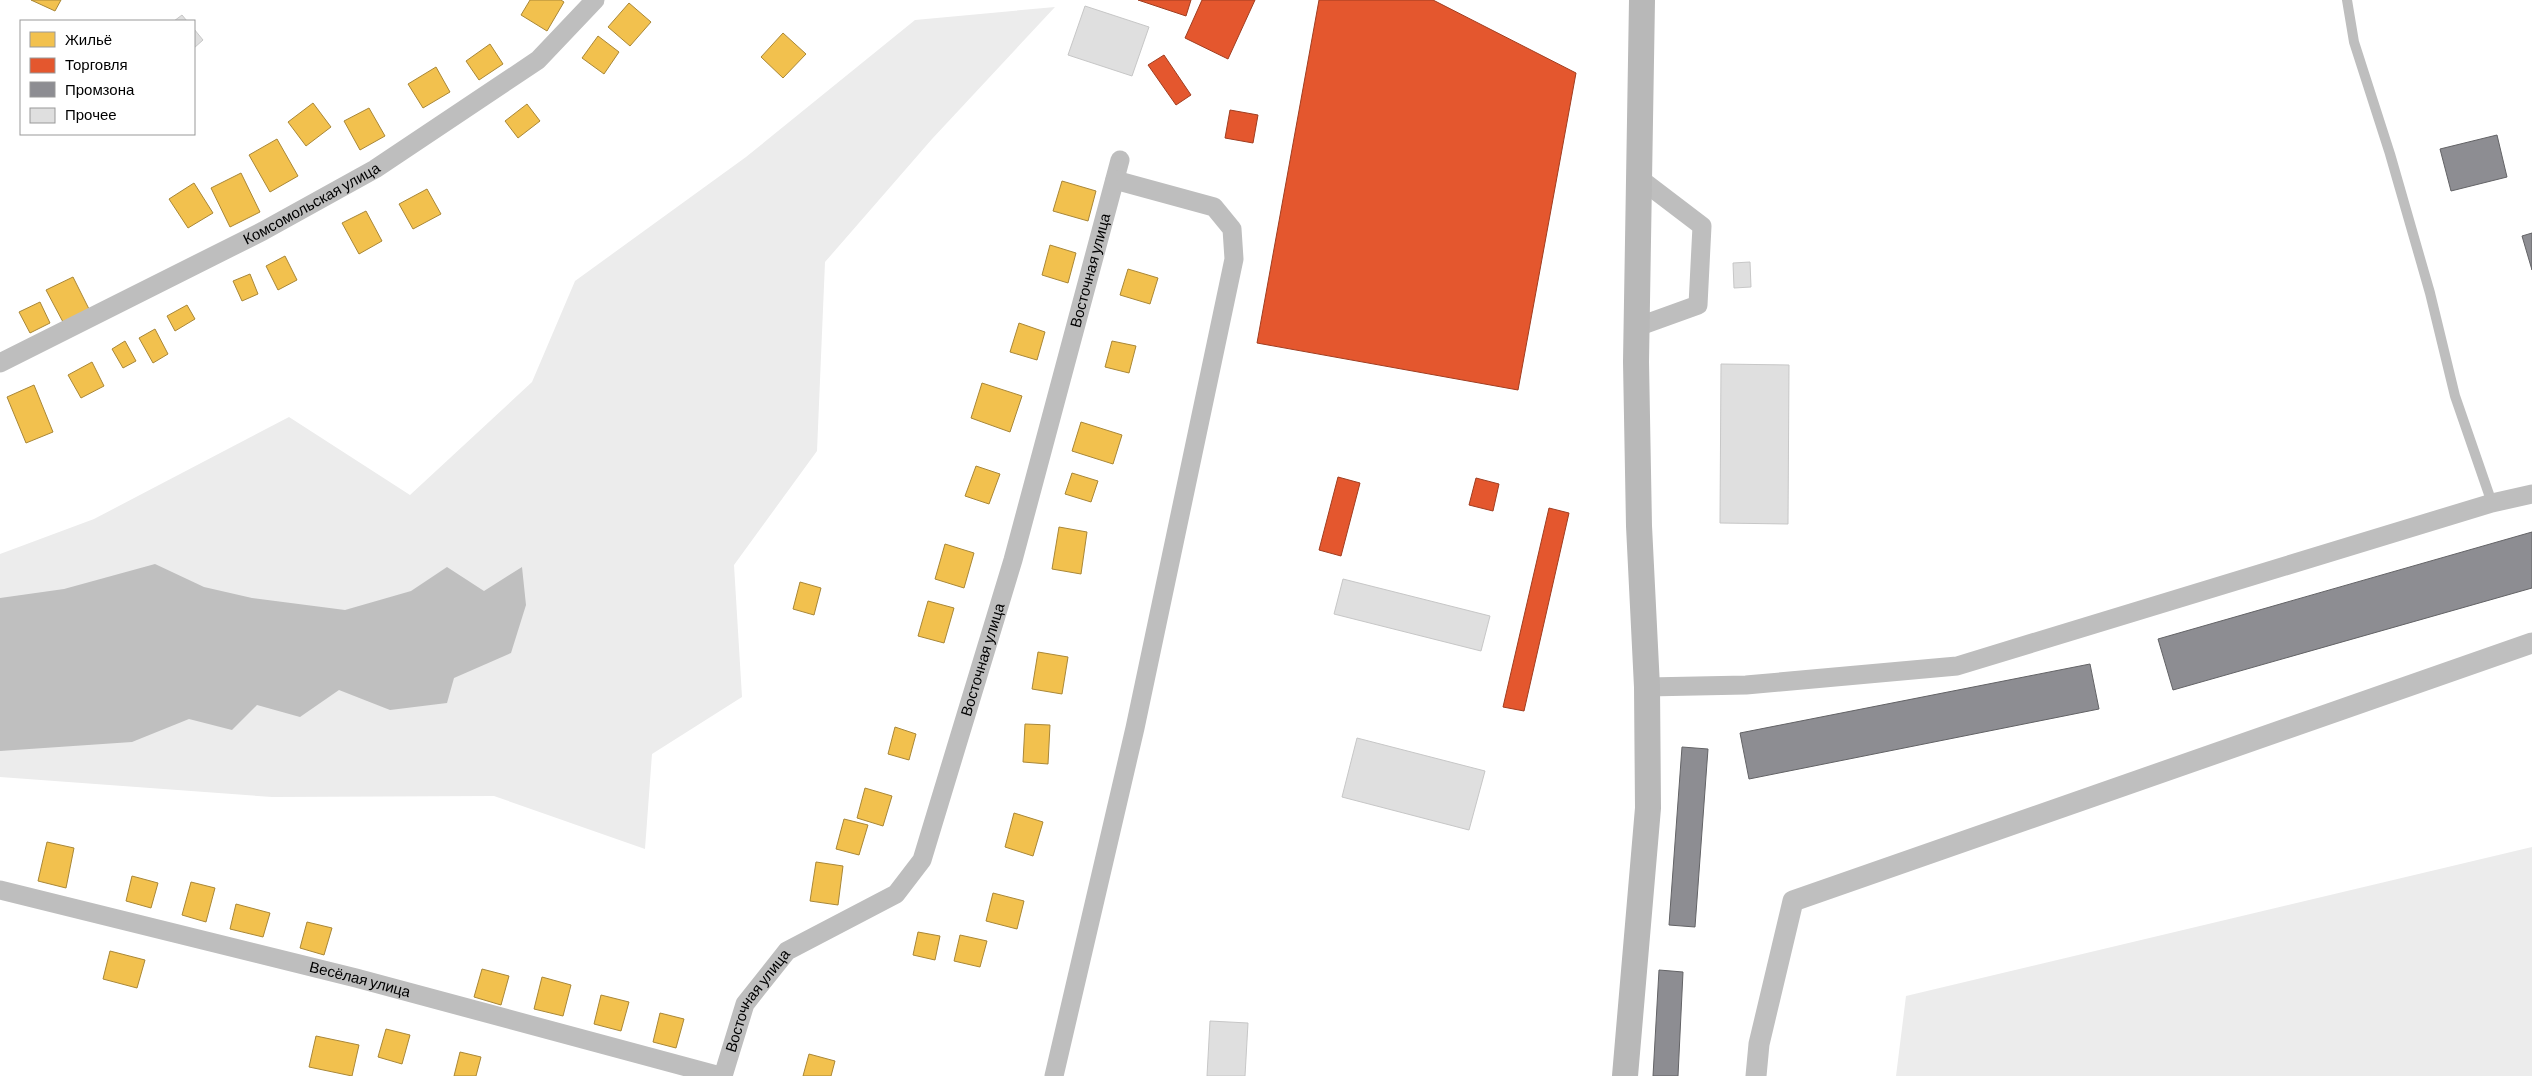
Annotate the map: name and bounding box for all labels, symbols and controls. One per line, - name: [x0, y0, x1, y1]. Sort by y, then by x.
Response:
- legend: [20, 20, 195, 135]
- text: Жильё: [65, 30, 112, 48]
- text: Торговля: [65, 55, 128, 73]
- text: Промзона: [65, 80, 135, 98]
- text: Прочее: [65, 105, 117, 123]
- street label: Комсомольская улица: [240, 158, 384, 248]
- street label: Восточная улица: [1066, 210, 1114, 329]
- street label: Восточная улица: [956, 600, 1008, 718]
- street label: Восточная улица: [721, 944, 794, 1054]
- street label: Весёлая улица: [308, 957, 413, 1000]

